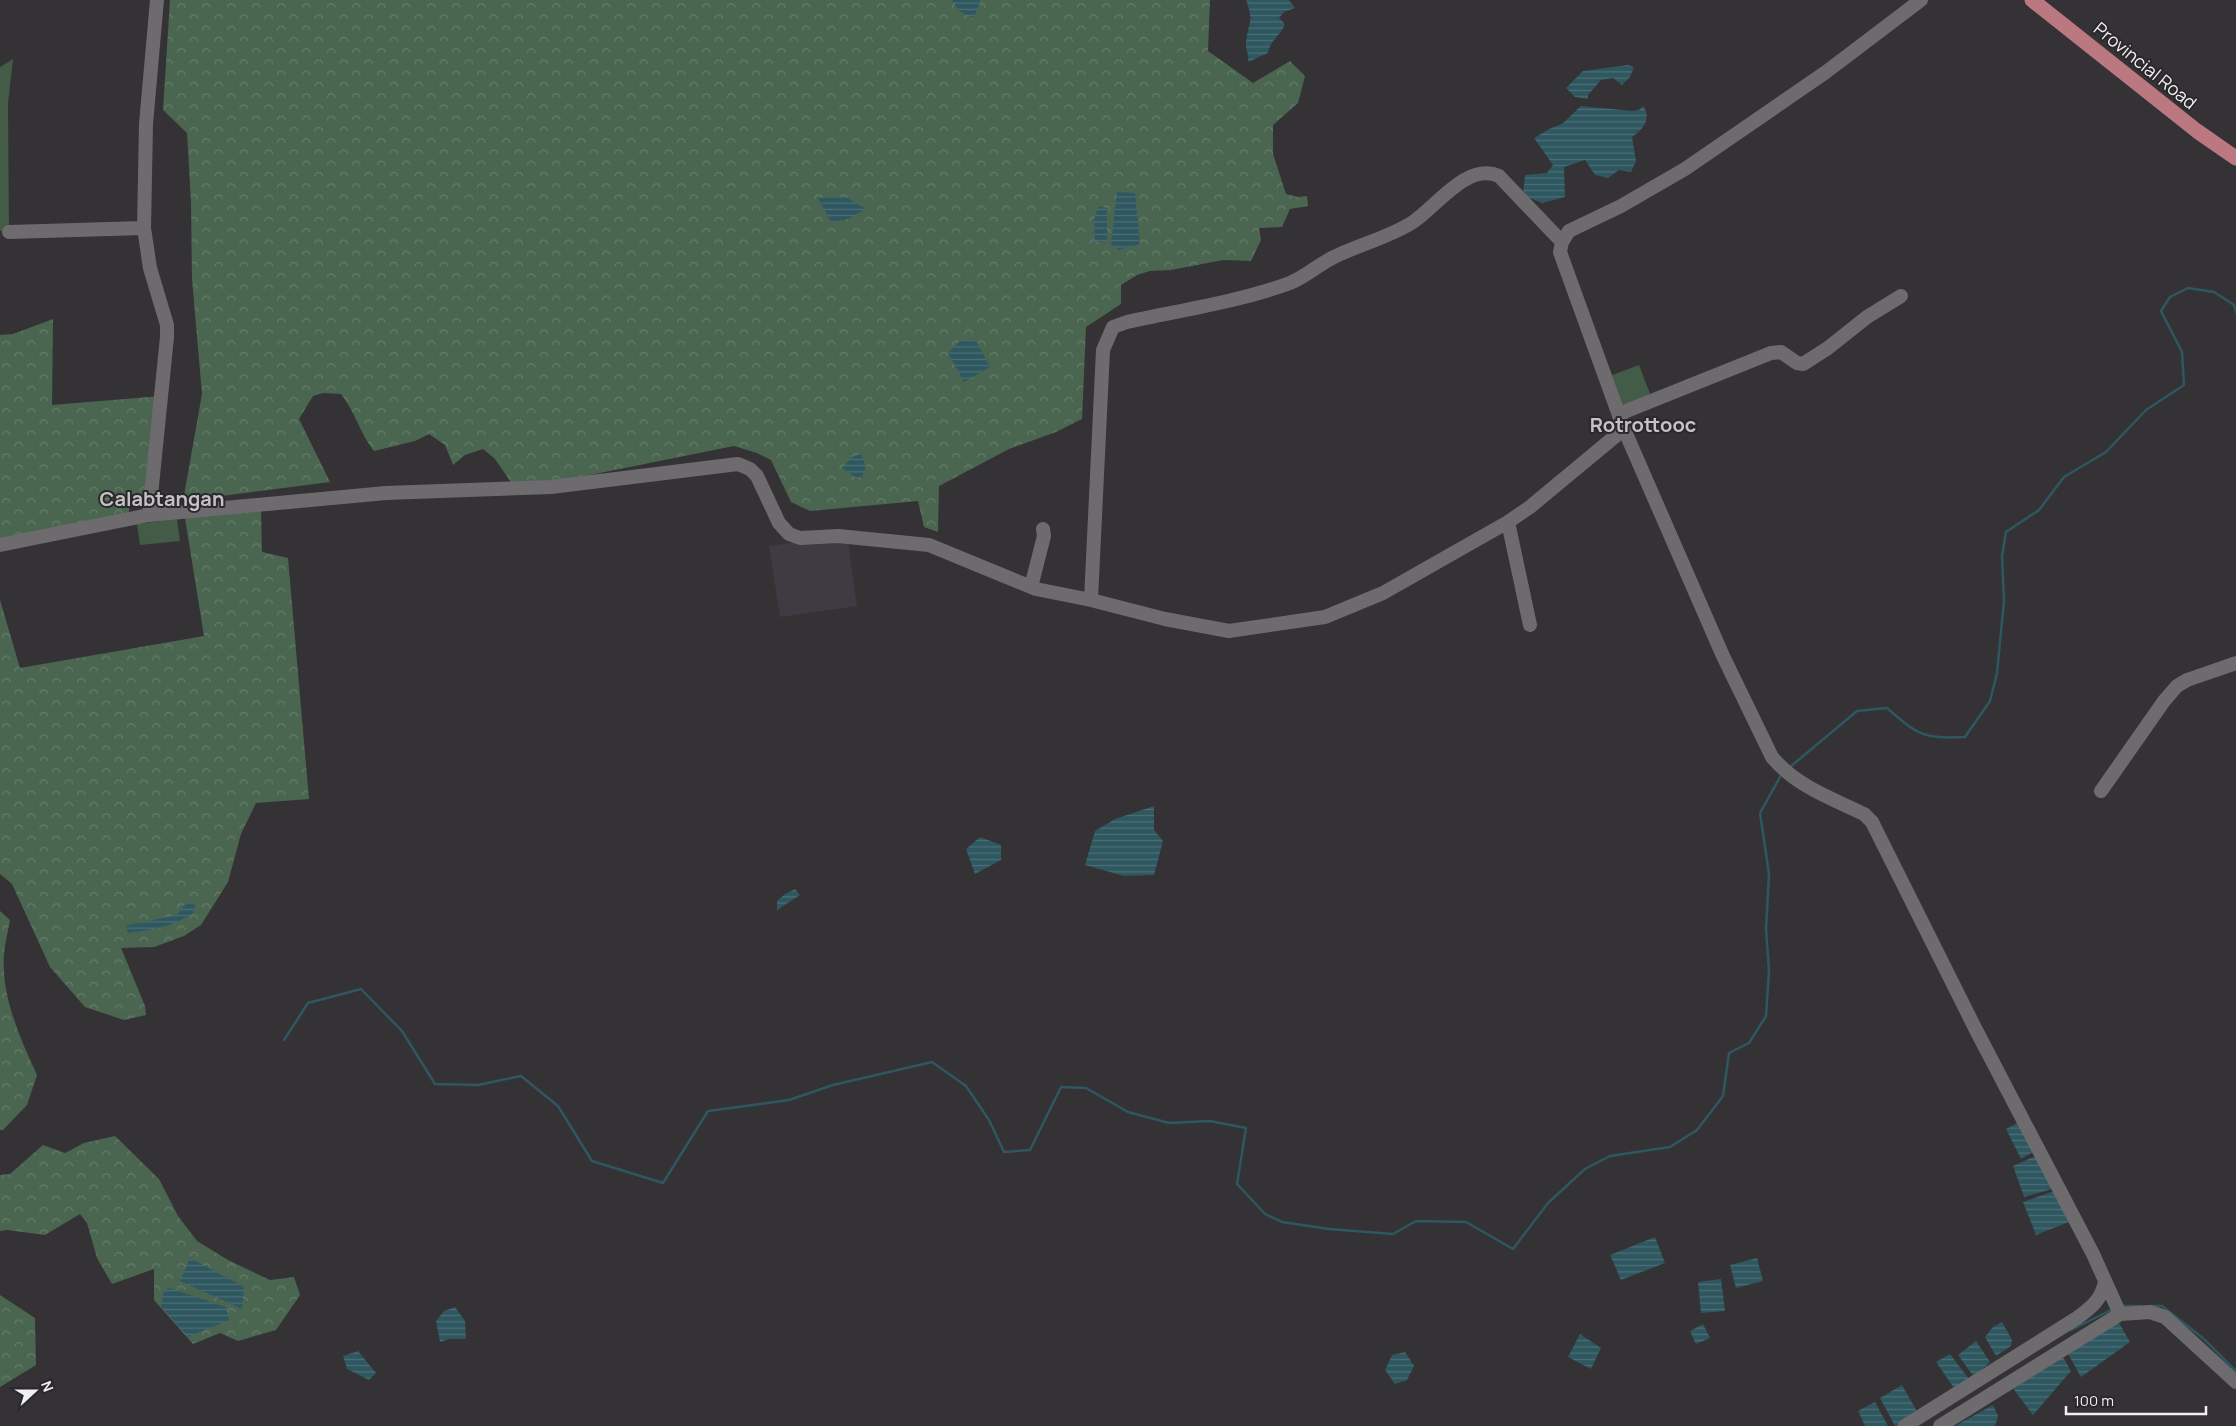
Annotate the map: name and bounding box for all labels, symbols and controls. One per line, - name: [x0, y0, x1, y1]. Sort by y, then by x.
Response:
- street label: Provincial Road: [2089, 16, 2202, 114]
- district label: Rotrottooc: [1590, 411, 1696, 438]
- district label: Calabtangan: [100, 485, 224, 512]
- north arrow: [10, 1366, 60, 1416]
- text: N: [37, 1378, 58, 1394]
- scale bar: [2066, 1384, 2206, 1416]
- text: 100 m: [2074, 1390, 2114, 1411]

